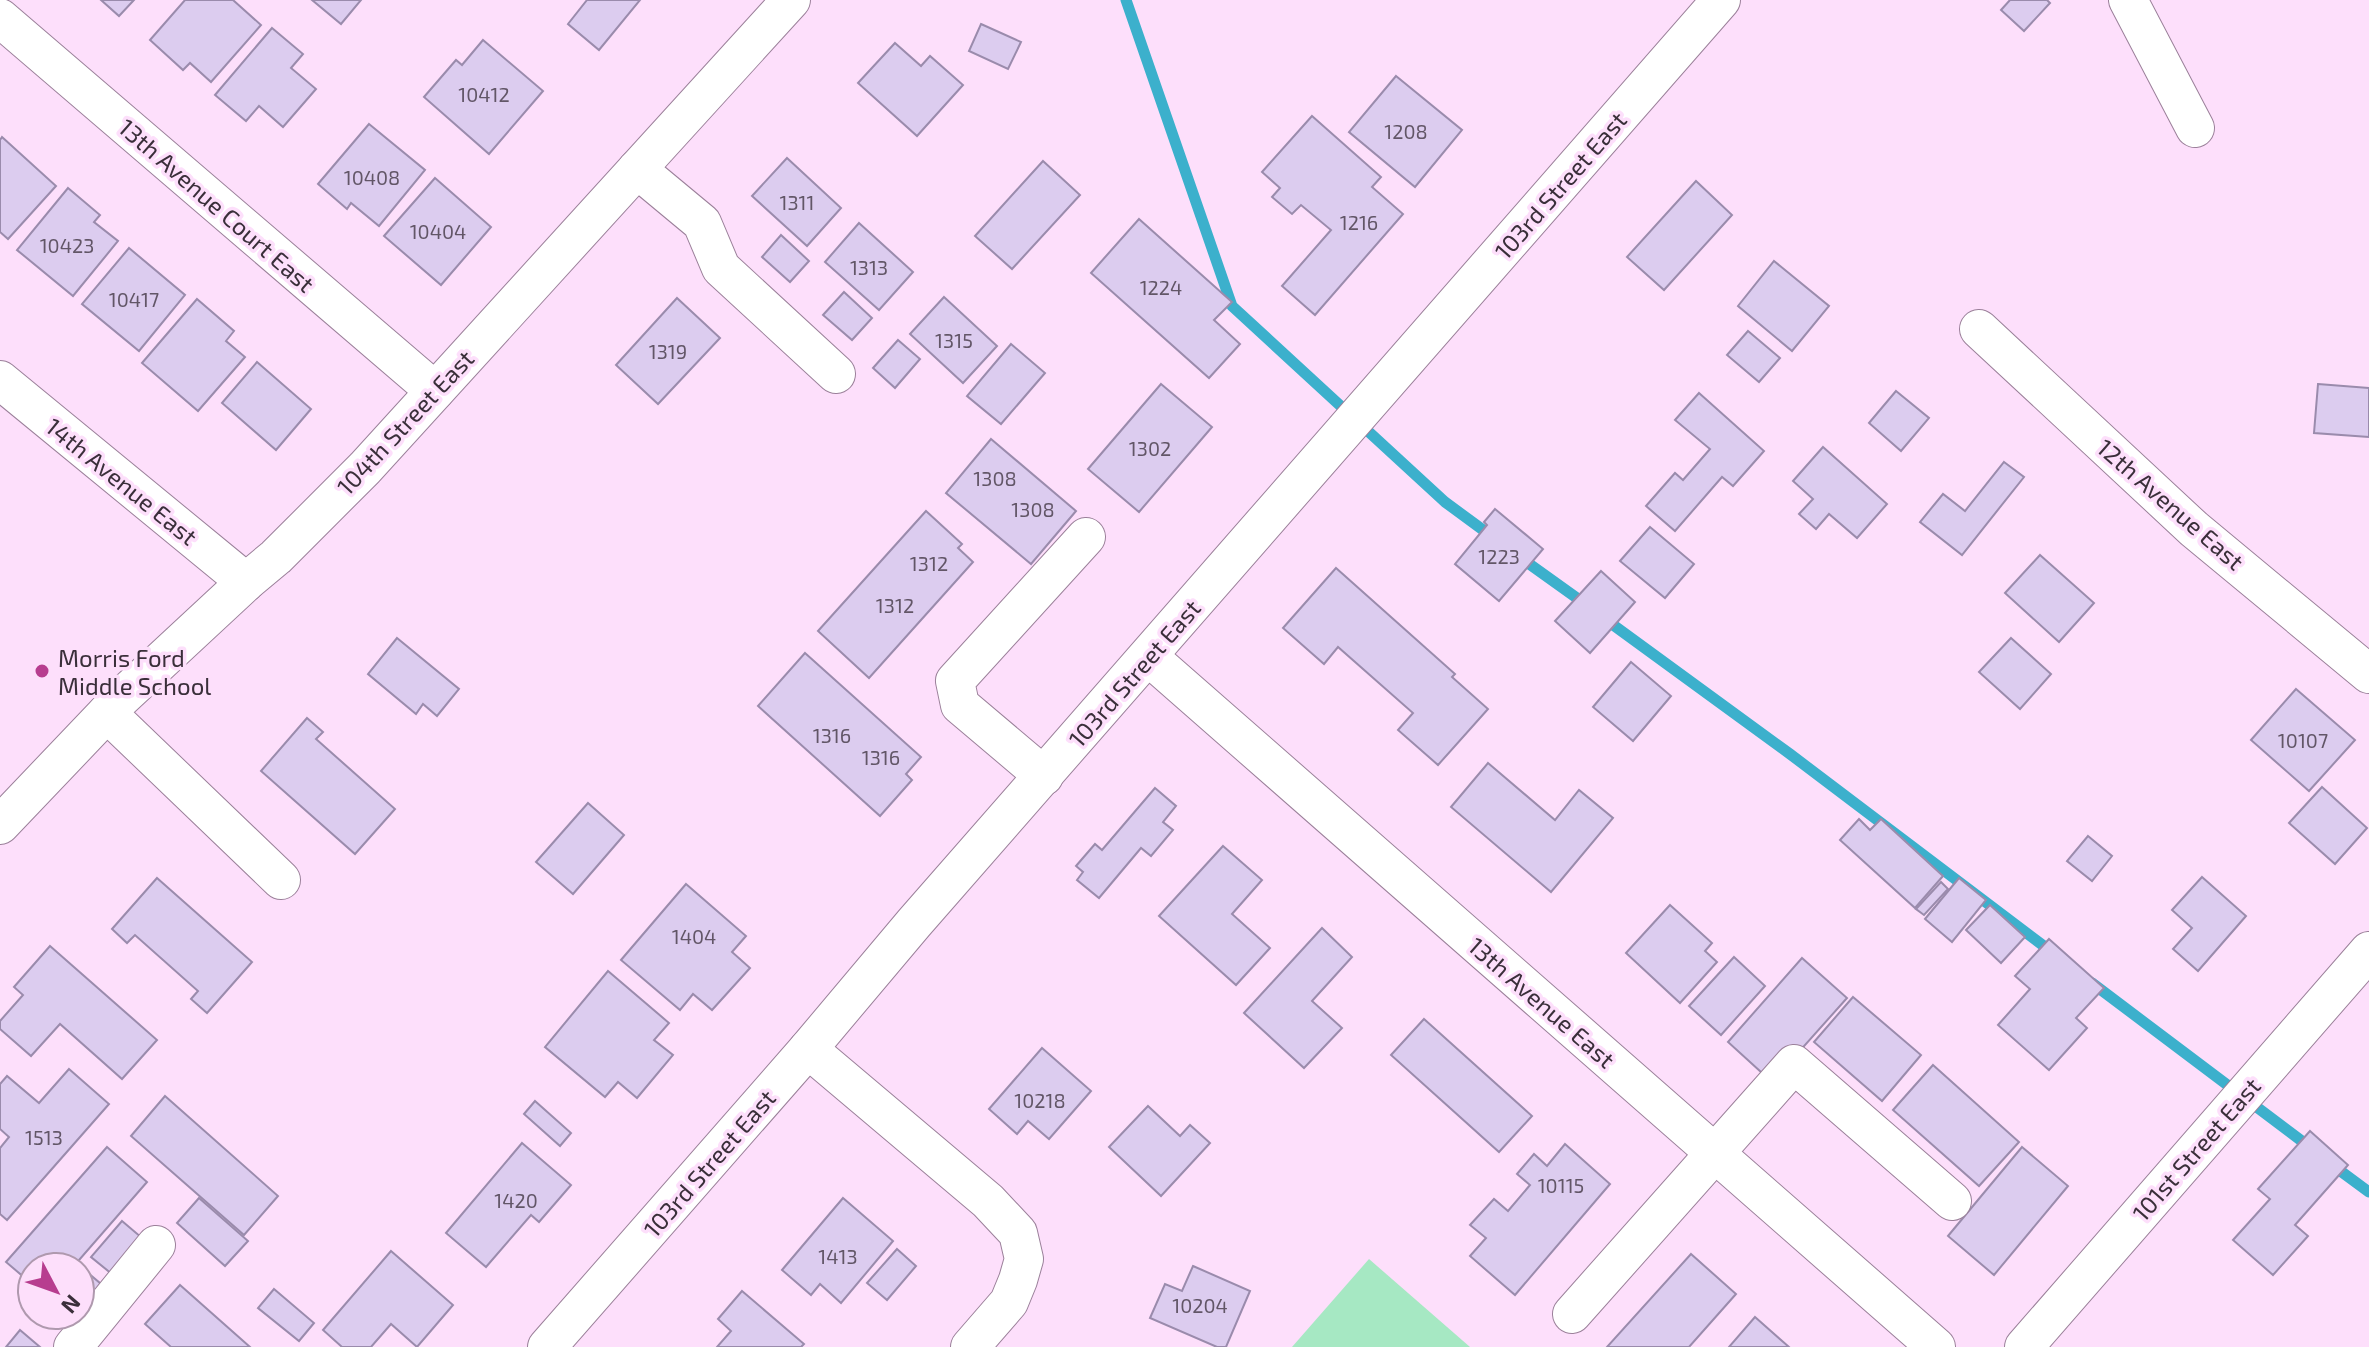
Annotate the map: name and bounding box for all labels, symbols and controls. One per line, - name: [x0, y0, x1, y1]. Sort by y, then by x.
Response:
- house number: 10412: [458, 82, 510, 106]
- street label: 103rd Street East: [1488, 105, 1632, 265]
- street label: 13th Avenue Court East: [113, 112, 321, 298]
- house number: 1208: [1384, 119, 1428, 143]
- house number: 10408: [344, 165, 400, 189]
- house number: 1311: [780, 190, 815, 214]
- house number: 1216: [1340, 210, 1378, 234]
- house number: 10404: [410, 219, 466, 243]
- house number: 10423: [40, 233, 94, 257]
- house number: 1313: [850, 255, 888, 279]
- house number: 1224: [1140, 275, 1182, 299]
- house number: 10417: [109, 287, 159, 311]
- house number: 1315: [935, 328, 973, 352]
- house number: 1319: [649, 339, 687, 363]
- street label: 104th Street East: [331, 344, 479, 500]
- street label: 14th Avenue East: [41, 411, 203, 551]
- street label: 12th Avenue East: [2092, 432, 2250, 576]
- house number: 1302: [1129, 436, 1171, 460]
- house number: 1308: [973, 466, 1017, 490]
- house number: 1308: [1011, 497, 1055, 521]
- house number: 1223: [1478, 544, 1520, 568]
- house number: 1312: [910, 551, 948, 575]
- house number: 1312: [876, 593, 914, 617]
- street label: 103rd Street East: [1062, 593, 1206, 753]
- place label: Morris Ford Middle School: [58, 643, 211, 700]
- marker: Morris Ford Middle School: [33, 662, 51, 680]
- house number: 1316: [813, 723, 851, 747]
- house number: 10107: [2278, 728, 2328, 752]
- house number: 1316: [862, 745, 900, 769]
- house number: 1404: [672, 924, 716, 948]
- street label: 13th Avenue East: [1463, 931, 1621, 1073]
- street label: 101st Street East: [2126, 1071, 2266, 1227]
- street label: 103rd Street East: [637, 1083, 781, 1243]
- house number: 10218: [1014, 1088, 1066, 1112]
- house number: 1513: [25, 1125, 63, 1149]
- house number: 10115: [1538, 1173, 1584, 1197]
- house number: 1420: [494, 1188, 538, 1212]
- house number: 1413: [818, 1244, 858, 1268]
- north arrow: [16, 1251, 96, 1331]
- text: N: [57, 1290, 87, 1319]
- house number: 10204: [1172, 1293, 1228, 1317]

